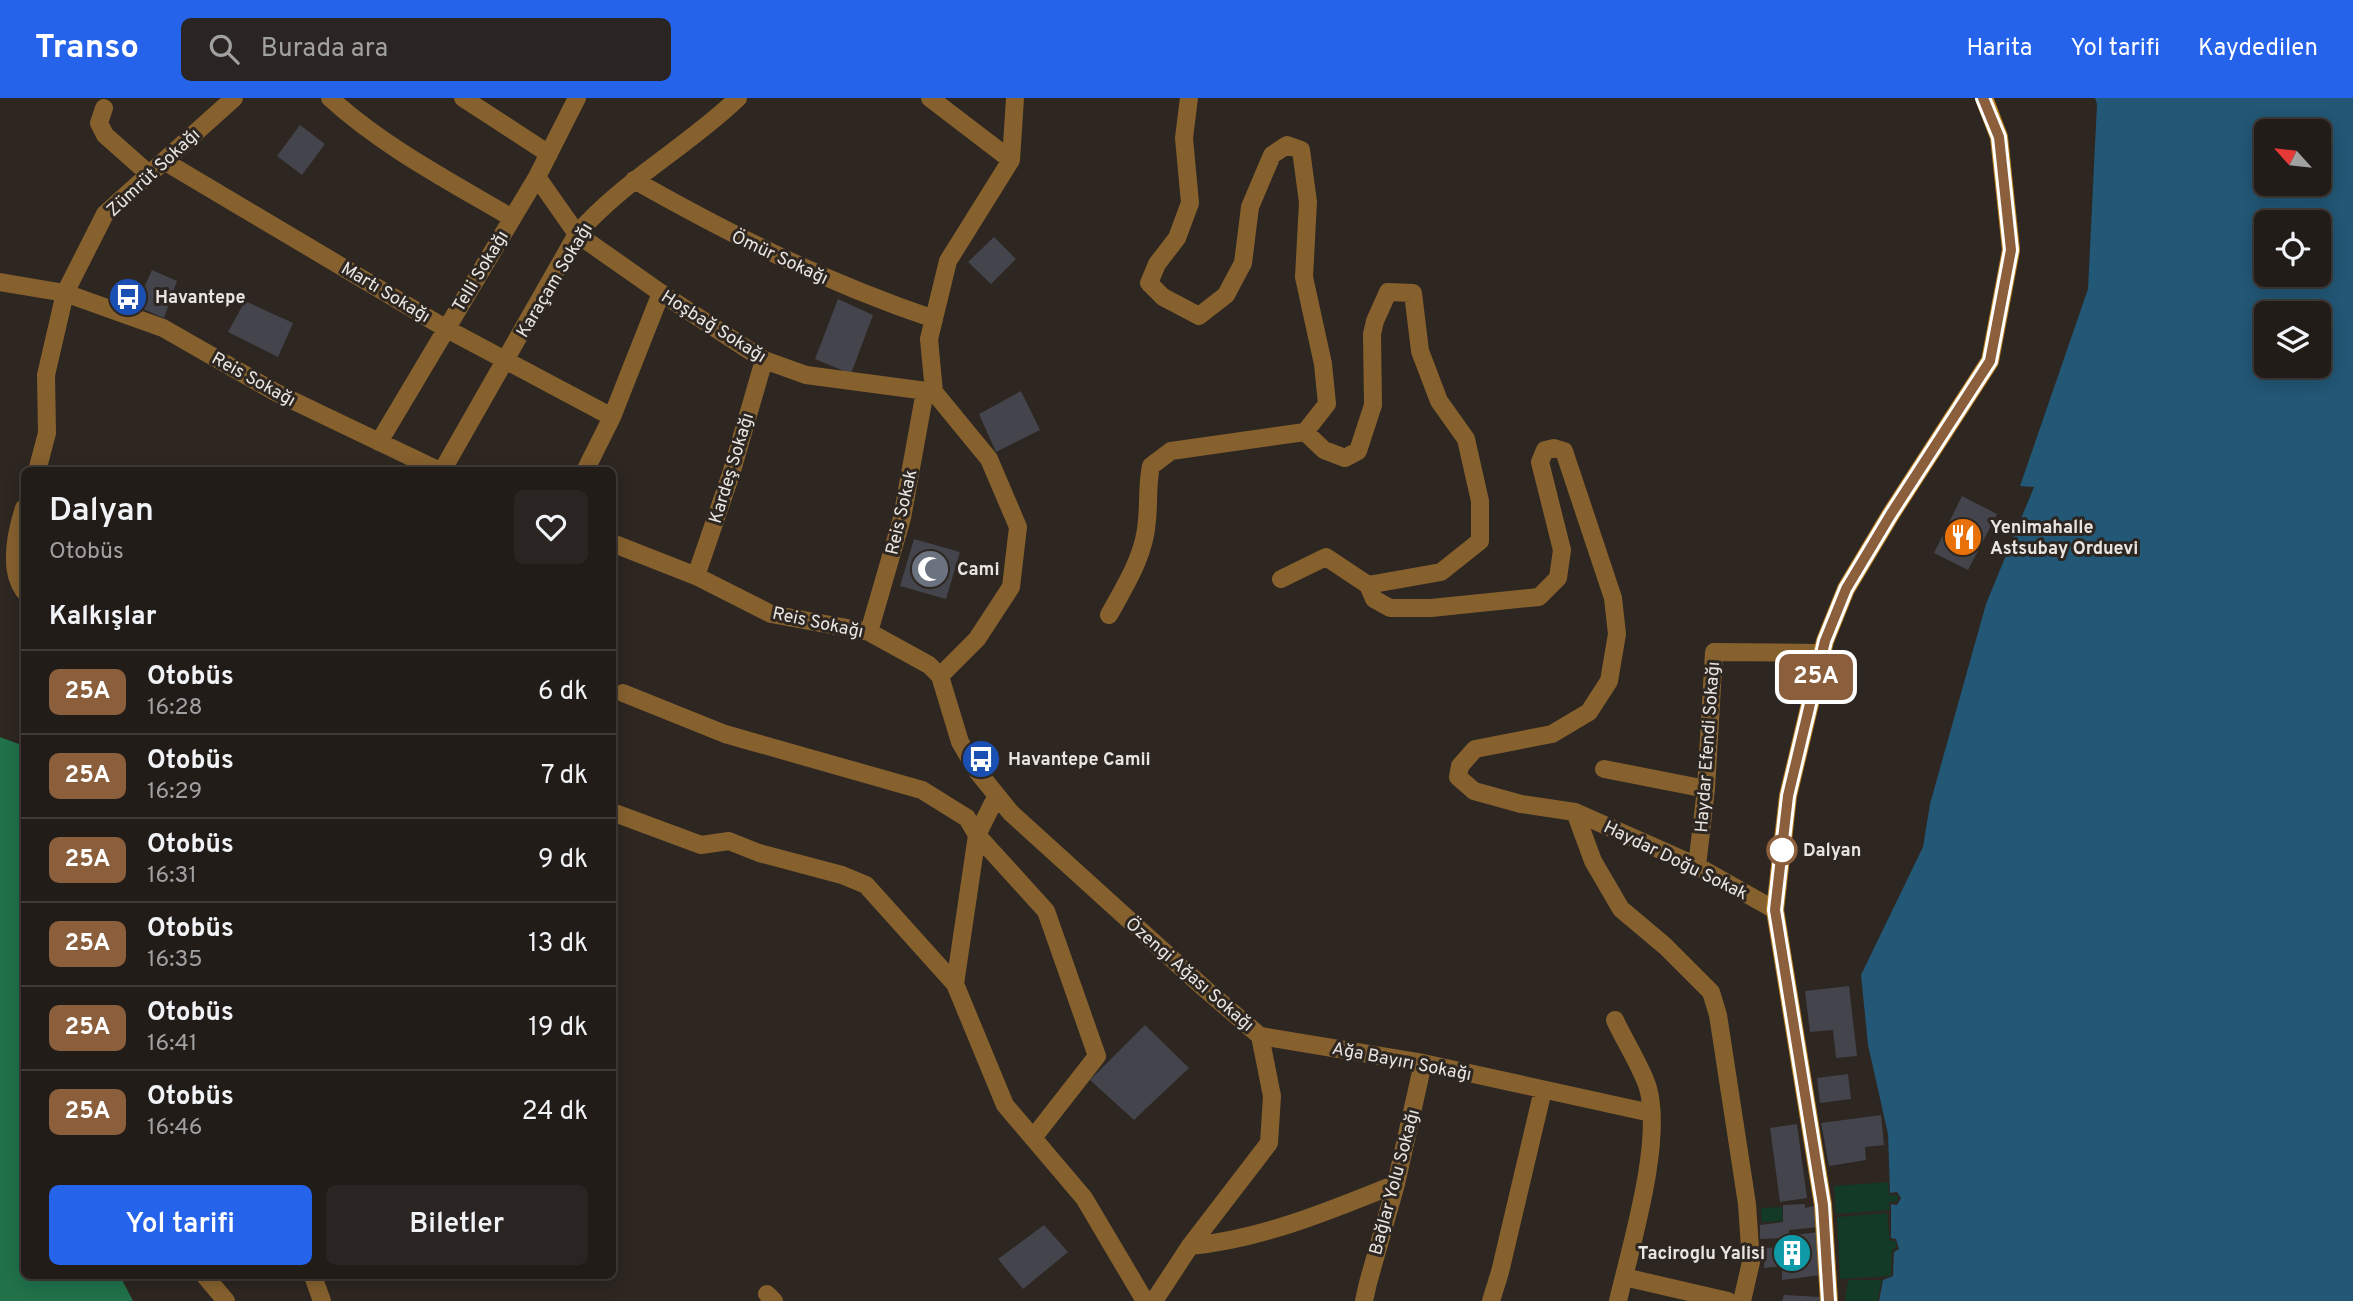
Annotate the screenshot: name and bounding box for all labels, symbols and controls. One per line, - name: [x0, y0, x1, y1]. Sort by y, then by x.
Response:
- search box: [181, 18, 671, 81]
- text: Transo: [35, 28, 139, 70]
- icon: search: [205, 30, 243, 68]
- text: Burada ara: [261, 33, 388, 66]
- text: Harita: [1967, 34, 2032, 64]
- text: Yol tarifi: [2070, 34, 2160, 64]
- text: Kaydedilen: [2198, 34, 2318, 64]
- north arrow: [2254, 119, 2331, 196]
- map controls: [2254, 119, 2331, 378]
- street label: Zümrüt Sokağı: [102, 124, 206, 222]
- button: locate: [2254, 210, 2331, 287]
- street label: Karaçam Sokağı: [512, 219, 599, 342]
- street label: Ömür Sokağı: [727, 224, 832, 291]
- street label: Telli Sokağı: [448, 227, 515, 317]
- street label: Martı Sokağı: [336, 258, 434, 329]
- bus stop icon: Havantepe: [107, 276, 149, 318]
- street label: Hoşbağ Sokağı: [656, 286, 770, 369]
- place label: Havantepe: [155, 287, 246, 310]
- button: layers: [2254, 301, 2331, 378]
- street label: Reis Sokağı: [207, 348, 299, 413]
- street label: Kardeş Sokağı: [705, 410, 760, 526]
- street label: Reis Sokak: [881, 467, 923, 557]
- button: heart: [514, 490, 588, 564]
- text: Dalyan: [49, 491, 154, 533]
- restaurant icon: Yenimahalle Astsubay Orduevi: [1942, 516, 1984, 558]
- place label: Yenimahalle Astsubay Orduevi: [1990, 517, 2138, 561]
- text: Otobüs: [49, 538, 124, 567]
- mosque icon: Cami: [909, 548, 951, 590]
- place label: Cami: [957, 559, 1000, 582]
- text: Kalkışlar: [49, 601, 157, 634]
- street label: Reis Sokağı: [770, 603, 865, 644]
- line badge: 25A: [1776, 654, 1856, 700]
- text: Otobüs: [147, 661, 234, 694]
- street label: Haydar Efendi Sokağı: [1691, 661, 1726, 833]
- text: 25A: [1793, 662, 1839, 692]
- text: 6 dk: [538, 676, 588, 709]
- text: 25A: [64, 677, 111, 707]
- text: 16:28: [147, 694, 203, 723]
- bus stop icon: Havantepe Camii: [960, 738, 1002, 780]
- text: Otobüs: [147, 745, 234, 778]
- place label: Havantepe Camii: [1008, 749, 1151, 772]
- text: 7 dk: [541, 760, 588, 793]
- text: 25A: [64, 761, 111, 791]
- text: 16:29: [147, 778, 202, 807]
- street label: Haydar Doğu Sokak: [1599, 816, 1751, 906]
- text: Otobüs: [147, 829, 234, 862]
- marker: Dalyan: [1767, 835, 1797, 865]
- place label: Dalyan: [1803, 840, 1861, 863]
- text: 9 dk: [538, 844, 588, 877]
- text: 25A: [64, 845, 111, 875]
- text: 16:31: [147, 862, 197, 891]
- street label: Özengi Ağası Sokağı: [1120, 911, 1259, 1037]
- text: Otobüs: [147, 913, 234, 946]
- text: 13 dk: [528, 928, 588, 961]
- text: 25A: [64, 929, 111, 959]
- text: 16:35: [147, 946, 203, 975]
- text: Otobüs: [147, 997, 234, 1030]
- text: 19 dk: [528, 1012, 588, 1045]
- text: 25A: [64, 1013, 111, 1043]
- text: 16:41: [147, 1030, 197, 1059]
- street label: Ağa Bayırı Sokağı: [1330, 1038, 1473, 1087]
- text: Otobüs: [147, 1081, 234, 1114]
- text: 24 dk: [522, 1096, 588, 1129]
- text: 25A: [64, 1097, 111, 1127]
- street label: Bağlar Yolu Sokağı: [1365, 1107, 1426, 1258]
- text: 16:46: [147, 1114, 203, 1143]
- button: Yol tarifi: [49, 1185, 312, 1265]
- button: Biletler: [326, 1185, 588, 1265]
- building icon: Taciroglu Yalisi: [1771, 1232, 1813, 1274]
- place label: Taciroglu Yalisi: [1638, 1243, 1765, 1266]

